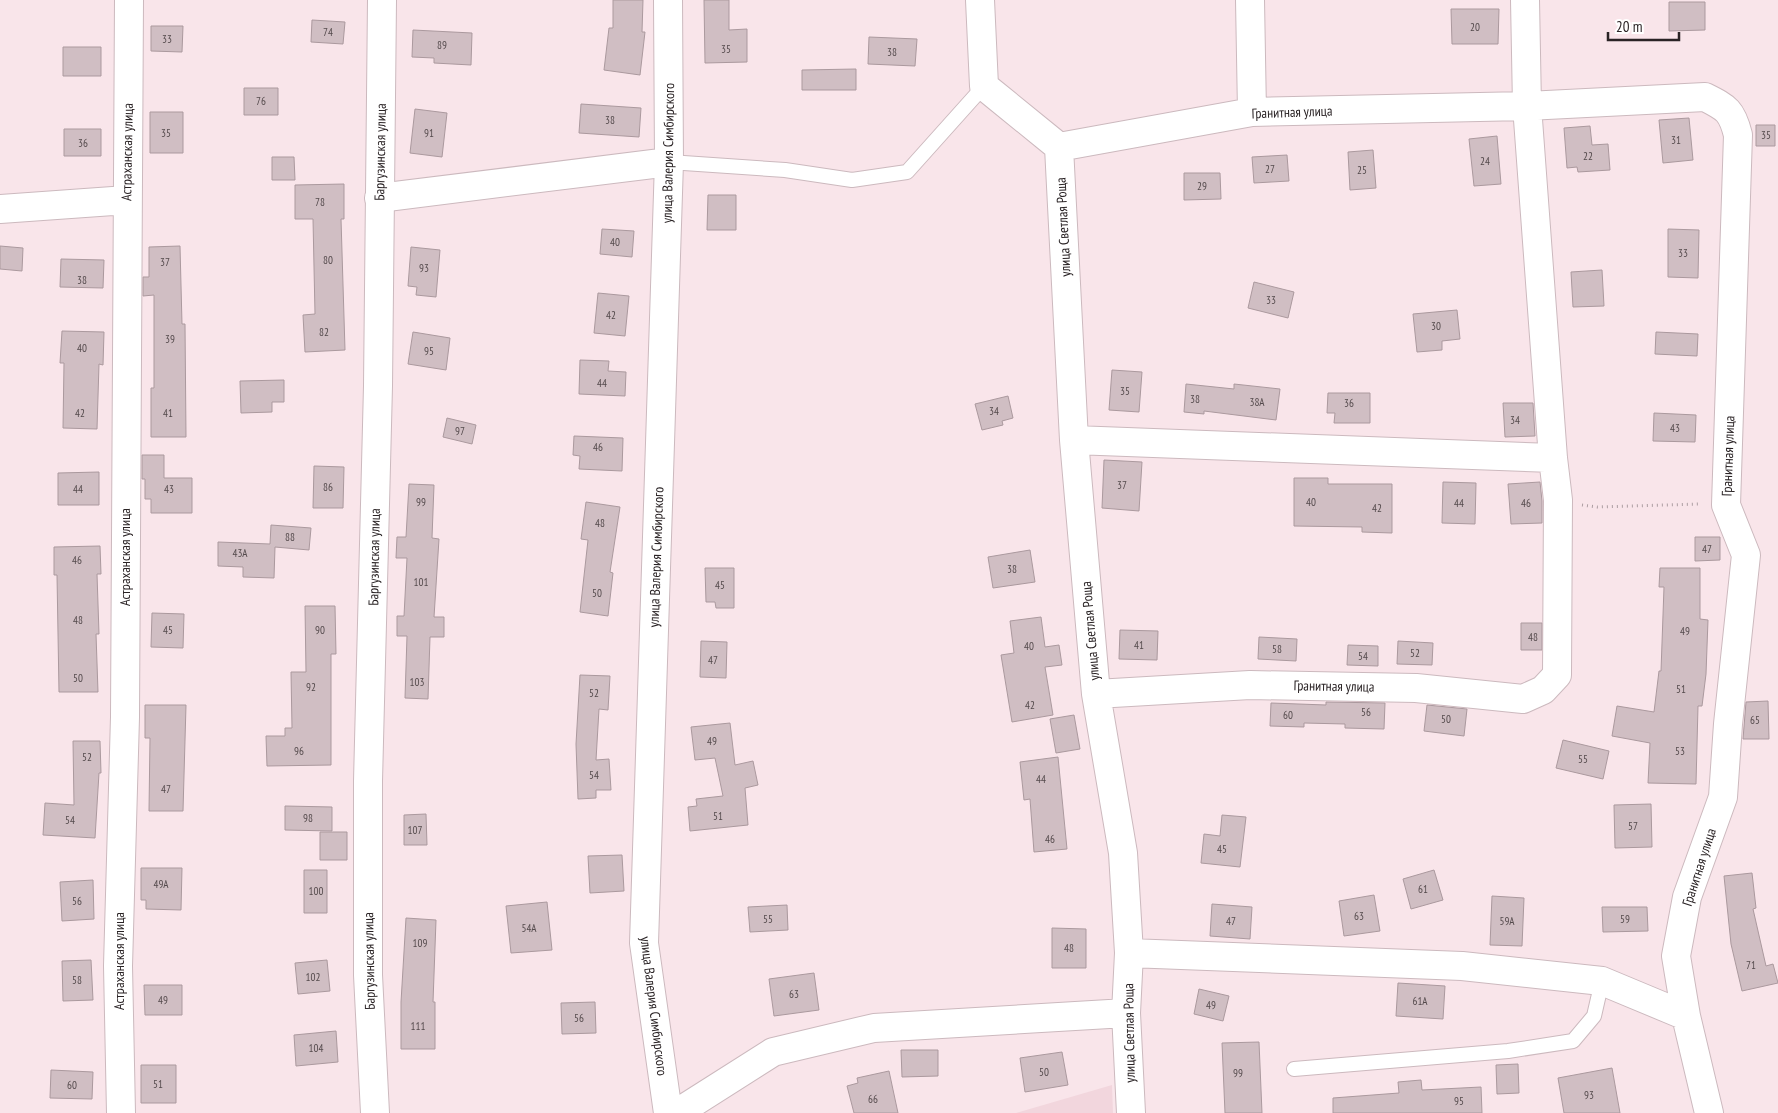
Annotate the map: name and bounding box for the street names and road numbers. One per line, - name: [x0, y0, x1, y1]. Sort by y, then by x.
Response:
- street label: улица Валерия Симбирского: [658, 83, 678, 223]
- street label: Гранитная улица: [1251, 102, 1333, 122]
- street label: Астраханская улица: [117, 103, 137, 201]
- street label: Баргузинская улица: [370, 103, 390, 201]
- street label: улица Светлая Роща: [1051, 177, 1075, 277]
- street label: Гранитная улица: [1718, 415, 1738, 497]
- street label: улица Валерия Симбирского: [645, 486, 667, 628]
- street label: Астраханская улица: [116, 508, 134, 606]
- street label: Баргузинская улица: [364, 508, 384, 606]
- street label: улица Светлая Роща: [1077, 581, 1103, 681]
- street label: Гранитная улица: [1293, 676, 1375, 696]
- street label: Гранитная улица: [1678, 826, 1720, 908]
- street label: Астраханская улица: [110, 912, 128, 1010]
- street label: Баргузинская улица: [359, 912, 379, 1010]
- street label: улица Валерия Симбирского: [637, 935, 671, 1077]
- street label: улица Светлая Роща: [1119, 983, 1139, 1083]

